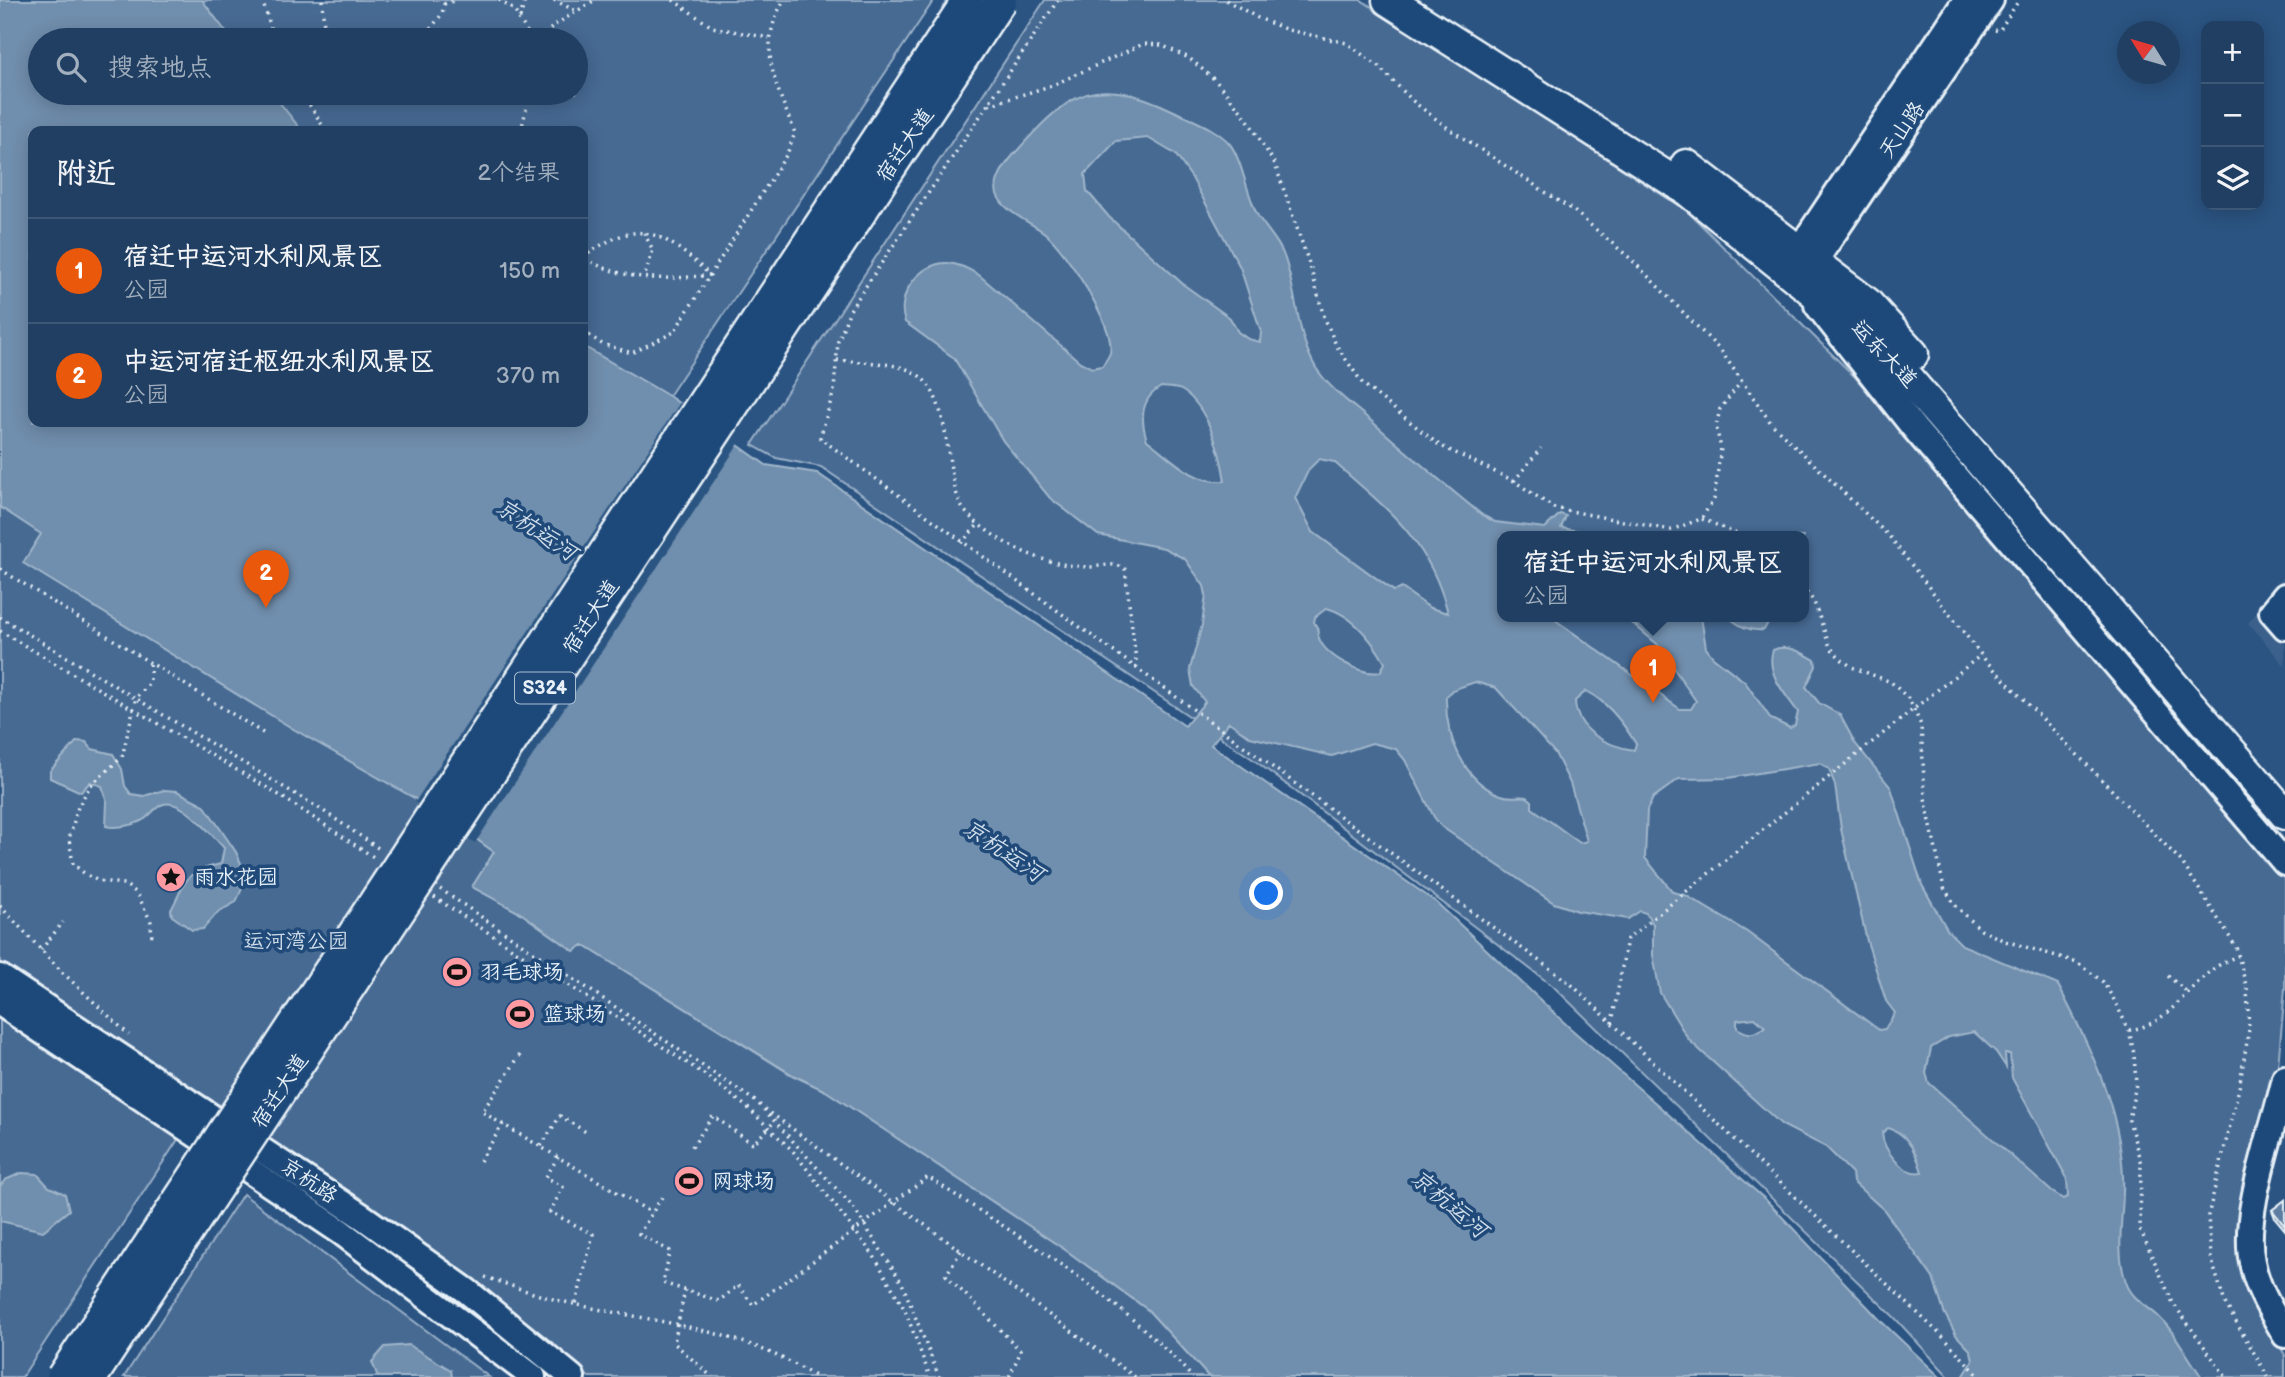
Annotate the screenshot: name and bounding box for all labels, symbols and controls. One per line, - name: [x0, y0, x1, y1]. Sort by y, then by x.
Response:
- north arrow: [2117, 21, 2180, 84]
- map controls: [2201, 21, 2264, 210]
- button: +: [2201, 21, 2264, 84]
- search box: [28, 28, 588, 105]
- icon: search: [52, 48, 90, 86]
- text: 搜索地点: [108, 53, 212, 84]
- button: −: [2201, 84, 2264, 147]
- street label: 天山路: [1874, 97, 1930, 163]
- street label: 宿迁大道: [871, 103, 939, 187]
- button: layers: [2201, 147, 2264, 210]
- text: 附近: [56, 156, 116, 192]
- text: 2个结果: [477, 159, 560, 187]
- text: 宿迁中运河水利风景区: [123, 242, 383, 273]
- text: 1: [74, 257, 84, 285]
- text: 150 m: [499, 257, 560, 285]
- text: 公园: [123, 276, 169, 304]
- street label: 运东大道: [1846, 315, 1922, 393]
- text: 中运河宿迁枢纽水利风景区: [123, 347, 435, 378]
- text: 2: [72, 362, 86, 390]
- text: 370 m: [496, 362, 560, 390]
- text: 公园: [123, 381, 169, 409]
- water label: 京杭运河: [490, 493, 585, 570]
- popup: [1497, 531, 1809, 622]
- text: 宿迁中运河水利风景区: [1523, 548, 1783, 579]
- pin: 2: [243, 550, 289, 608]
- street label: 宿迁大道: [558, 575, 624, 659]
- text: 公园: [1523, 582, 1569, 610]
- pin: 1: [1630, 645, 1676, 703]
- road number: S324: [515, 673, 575, 704]
- water label: 京杭运河: [957, 814, 1052, 891]
- place icon: 雨水花园: [154, 860, 188, 894]
- place label: 雨水花园: [194, 865, 278, 890]
- your location: [1249, 876, 1283, 910]
- park label: 运河湾公园: [244, 929, 349, 954]
- sports icon: 羽毛球场: [440, 955, 474, 989]
- place label: 羽毛球场: [480, 960, 564, 985]
- sports icon: 篮球场: [503, 997, 537, 1031]
- place label: 篮球场: [543, 1002, 606, 1027]
- street label: 宿迁大道: [247, 1049, 313, 1133]
- street label: 京杭路: [276, 1153, 342, 1209]
- sports icon: 网球场: [672, 1164, 706, 1198]
- water label: 京杭运河: [1405, 1164, 1496, 1247]
- place label: 网球场: [712, 1169, 775, 1194]

